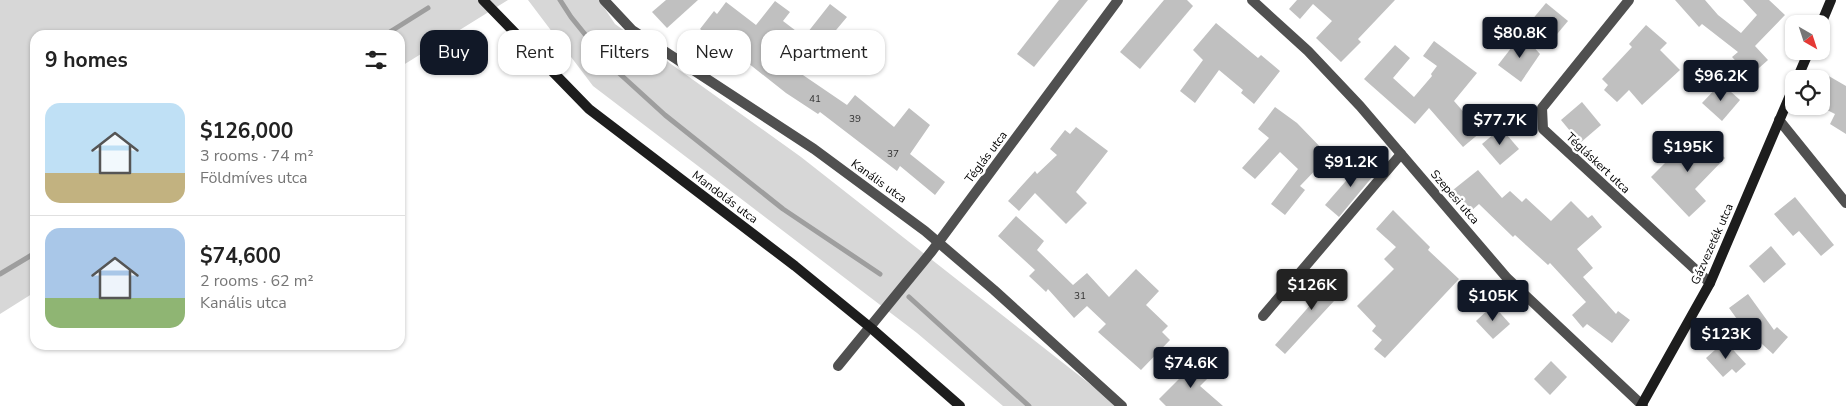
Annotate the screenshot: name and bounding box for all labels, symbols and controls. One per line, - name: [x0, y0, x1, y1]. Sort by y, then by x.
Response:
- north arrow: [1785, 15, 1830, 60]
- map controls: [1785, 15, 1830, 115]
- pin: $80.8K: [1479, 17, 1561, 59]
- text: $80.8K: [1494, 22, 1547, 44]
- chip: Buy: [420, 30, 488, 75]
- chip: Rent: [498, 30, 571, 75]
- chip: Filters: [581, 30, 667, 75]
- chip: New: [677, 30, 751, 75]
- chip: Apartment: [761, 30, 885, 75]
- text: 9 homes: [45, 46, 128, 74]
- icon: filters: [362, 46, 390, 74]
- pin: $96.2K: [1680, 59, 1762, 102]
- text: $96.2K: [1695, 65, 1748, 87]
- button: locate: [1785, 70, 1830, 115]
- house number: 41: [809, 92, 821, 106]
- pin: $77.7K: [1459, 104, 1541, 146]
- text: $77.7K: [1474, 109, 1527, 131]
- house number: 39: [849, 112, 861, 126]
- text: $126,000: [200, 117, 293, 145]
- icon: home: [85, 123, 145, 183]
- street label: Téglás utca: [961, 128, 1011, 186]
- street label: Tégláskert utca: [1562, 129, 1634, 197]
- pin: $195K: [1653, 130, 1723, 173]
- text: $195K: [1663, 136, 1713, 158]
- text: 3 rooms · 74 m²: [200, 145, 313, 167]
- pin: $91.2K: [1310, 146, 1392, 188]
- house number: 37: [887, 147, 899, 161]
- text: $91.2K: [1325, 151, 1378, 173]
- street label: Kanális utca: [848, 155, 910, 207]
- street label: Szepesi utca: [1427, 166, 1483, 228]
- text: Földmíves utca: [200, 167, 308, 189]
- street label: Mandolás utca: [689, 167, 761, 227]
- street label: Gázvezeték utca: [1687, 201, 1737, 287]
- text: $74,600: [200, 242, 281, 270]
- icon: home: [85, 248, 145, 308]
- pin: $126K: [1277, 268, 1347, 311]
- text: 2 rooms · 62 m²: [200, 270, 313, 292]
- text: $126K: [1287, 274, 1337, 296]
- pin: $105K: [1458, 280, 1528, 322]
- text: $105K: [1468, 285, 1518, 307]
- house number: 31: [1074, 289, 1086, 303]
- text: Kanális utca: [200, 292, 287, 314]
- pin: $123K: [1691, 318, 1761, 360]
- text: $123K: [1701, 323, 1751, 345]
- pin: $74.6K: [1150, 346, 1232, 389]
- text: $74.6K: [1165, 352, 1218, 374]

